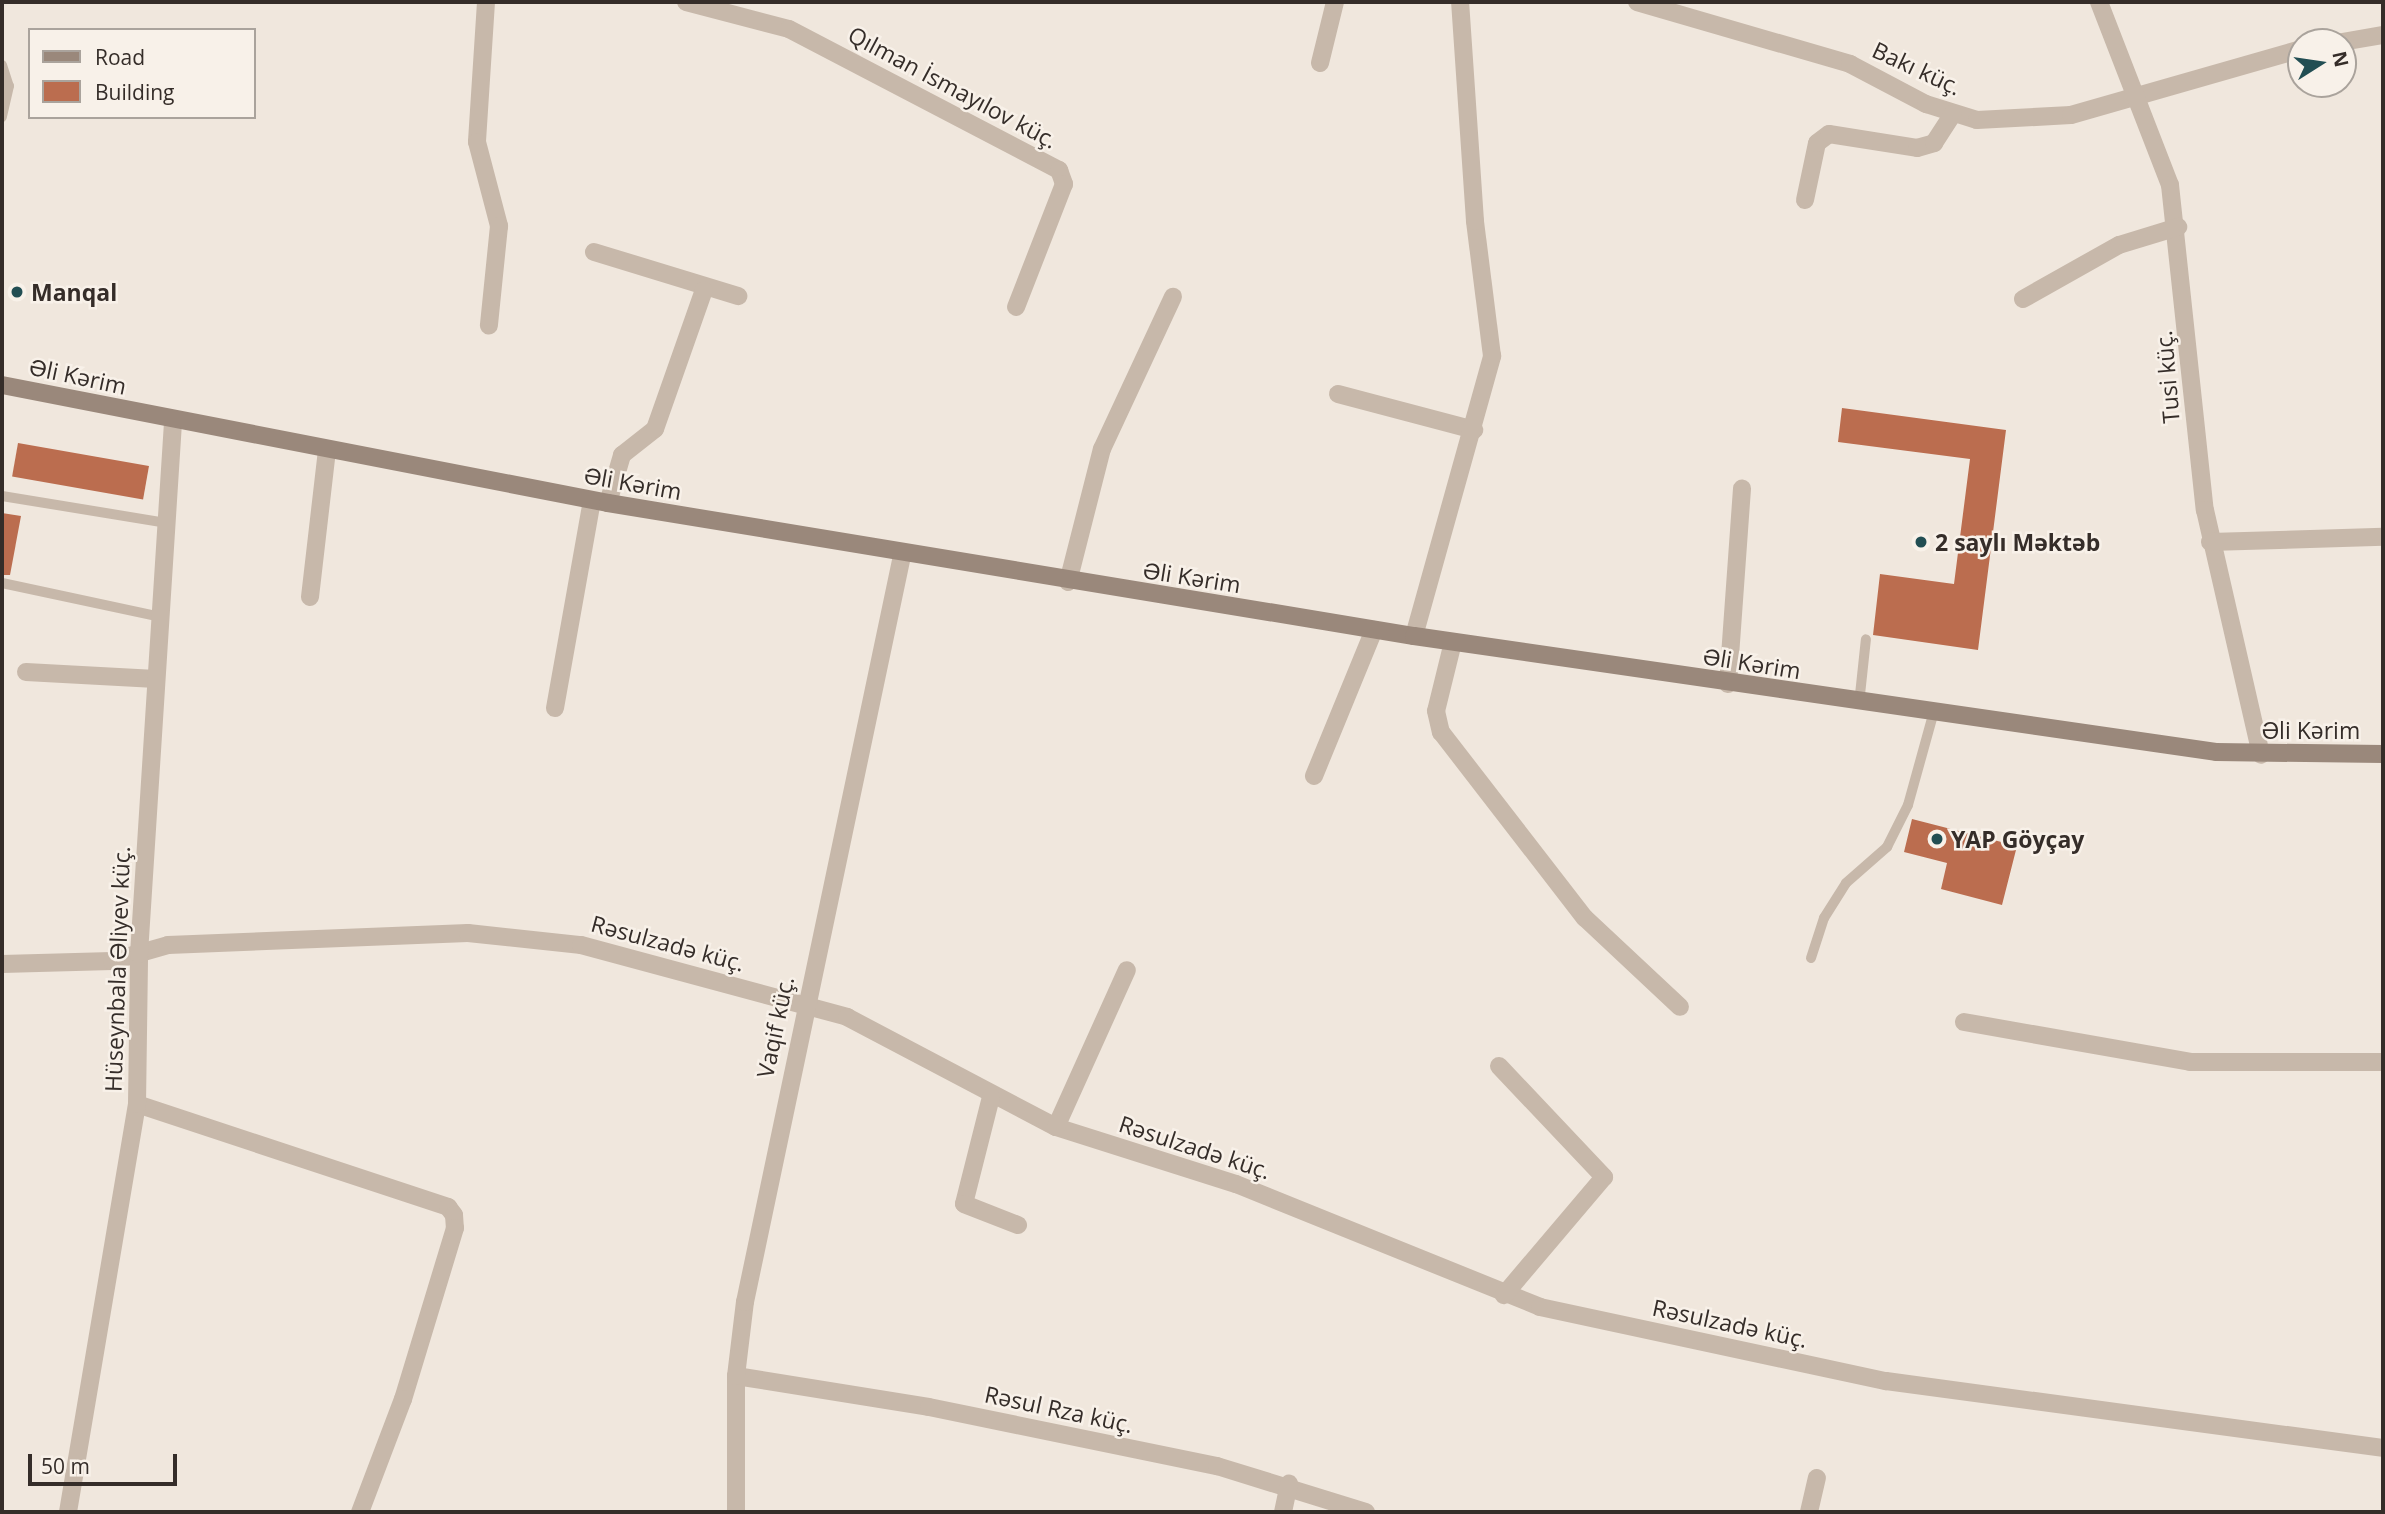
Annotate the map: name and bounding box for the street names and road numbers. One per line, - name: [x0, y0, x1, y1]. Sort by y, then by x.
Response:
- street label: Qılman İsmayılov küç.: [844, 20, 1062, 154]
- street label: Bakı küç.: [1868, 35, 1966, 101]
- street label: Tusi küç.: [2149, 330, 2185, 424]
- street label: Əli Kərim: [27, 352, 129, 400]
- street label: Əli Kərim: [582, 461, 684, 505]
- street label: Əli Kərim: [1141, 556, 1243, 598]
- street label: Əli Kərim: [1701, 642, 1803, 684]
- street label: Əli Kərim: [2262, 716, 2360, 744]
- street label: Hüseynbala Əliyev küç.: [99, 846, 135, 1092]
- street label: Rəsulzadə küç.: [588, 909, 748, 977]
- street label: Vaqif küç.: [751, 974, 799, 1080]
- street label: Rəsulzadə küç.: [1116, 1110, 1274, 1184]
- street label: Rəsulzadə küç.: [1650, 1293, 1810, 1353]
- street label: Rəsul Rza küç.: [982, 1380, 1136, 1438]

